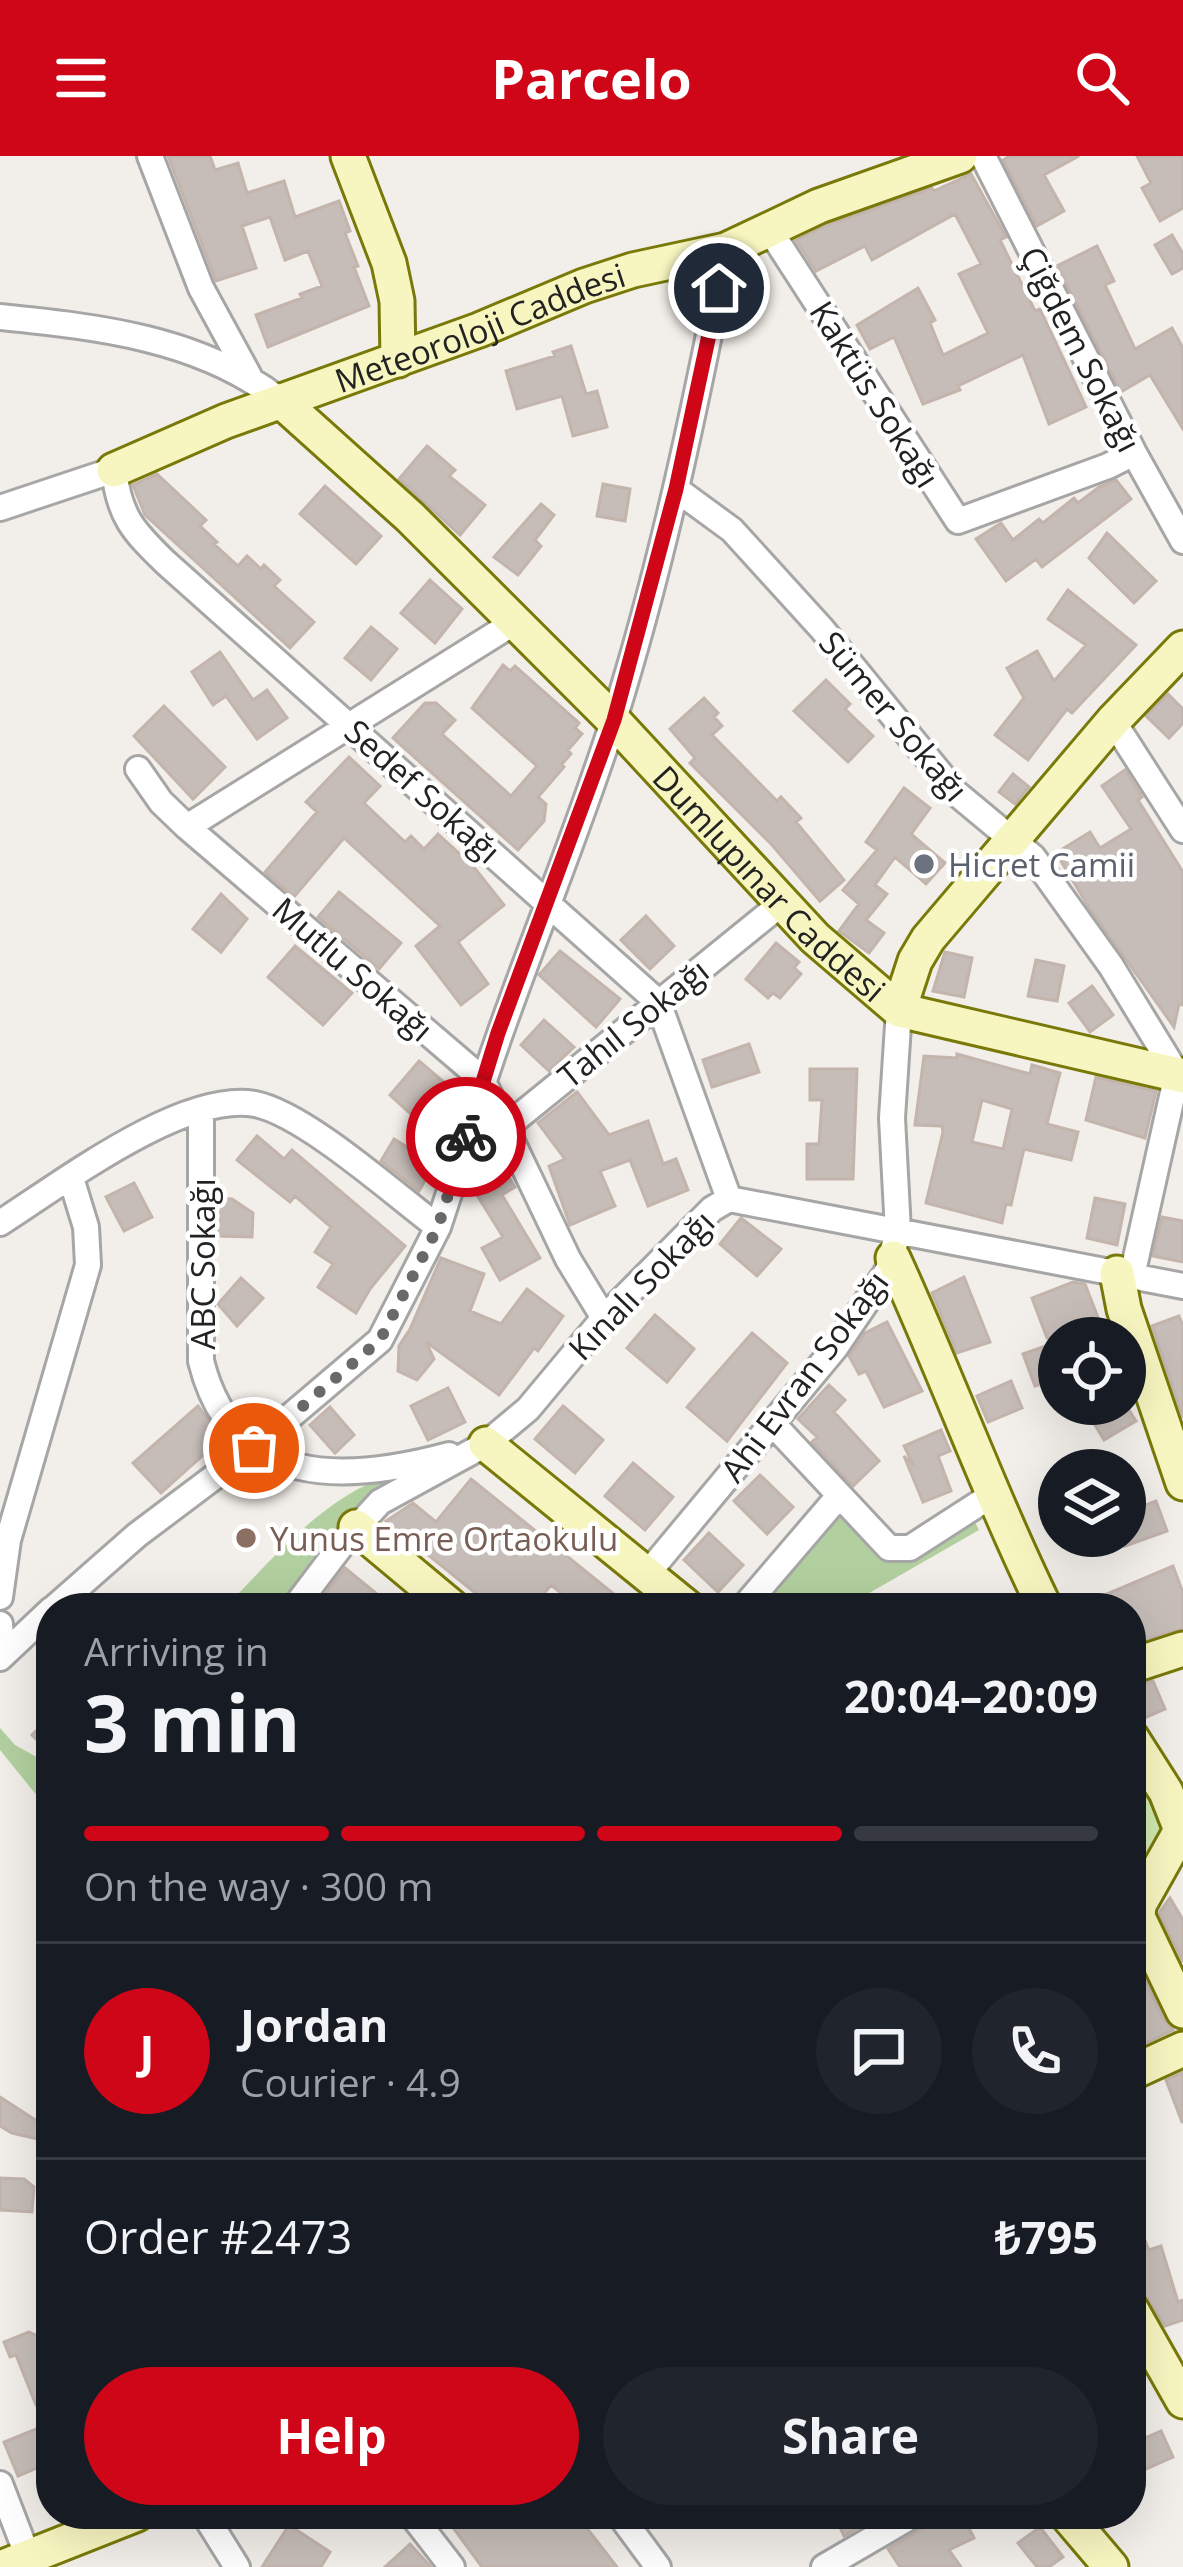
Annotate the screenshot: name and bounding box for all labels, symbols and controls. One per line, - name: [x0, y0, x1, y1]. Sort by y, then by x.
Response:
- text: Parcelo: [491, 41, 692, 115]
- icon: menu: [48, 45, 114, 111]
- icon: search: [1069, 45, 1135, 111]
- pin: [668, 237, 770, 339]
- street label: Çiğdem Sokağı: [1010, 239, 1152, 459]
- street label: Meteoroloji Caddesi: [329, 252, 631, 403]
- icon: home: [686, 255, 752, 321]
- street label: Kaktüs Sokağı: [800, 292, 950, 496]
- street label: Sümer Sokağı: [809, 621, 979, 811]
- street label: Sedef Sokağı: [336, 709, 510, 873]
- street label: Dumlupınar Caddesi: [643, 755, 895, 1011]
- place label: Hicret Camii: [948, 842, 1135, 887]
- marker: Hicret Camii: [911, 851, 937, 877]
- street label: Mutlu Sokağı: [263, 887, 443, 1051]
- street label: Tahıl Sokağı: [548, 948, 718, 1098]
- courier: [406, 1077, 526, 1197]
- icon: bike: [433, 1104, 499, 1170]
- street label: ABC Sokağı: [180, 1178, 225, 1350]
- street label: Kınalı Sokağı: [558, 1200, 724, 1370]
- street label: Ahi Evran Sokağı: [710, 1261, 898, 1491]
- map controls: [1038, 1317, 1146, 1557]
- button: locate: [1038, 1317, 1146, 1425]
- pin: [203, 1397, 305, 1499]
- icon: bag: [221, 1415, 287, 1481]
- button: layers: [1038, 1449, 1146, 1557]
- place label: Yunus Emre Ortaokulu: [270, 1516, 618, 1561]
- marker: Yunus Emre Ortaokulu: [233, 1525, 259, 1551]
- text: Arriving in: [84, 1624, 269, 1677]
- text: 20:04–20:09: [844, 1665, 1098, 1726]
- text: 3 min: [84, 1669, 301, 1775]
- text: On the way · 300 m: [84, 1859, 433, 1912]
- button: chat: [816, 1988, 942, 2114]
- button: phone: [972, 1988, 1098, 2114]
- text: Jordan: [240, 1994, 388, 2055]
- text: J: [140, 2020, 154, 2081]
- text: Courier · 4.9: [240, 2055, 461, 2108]
- text: Order #2473: [84, 2206, 352, 2267]
- text: ₺795: [995, 2206, 1098, 2267]
- button: Help: [84, 2367, 579, 2505]
- button: Share: [603, 2367, 1098, 2505]

